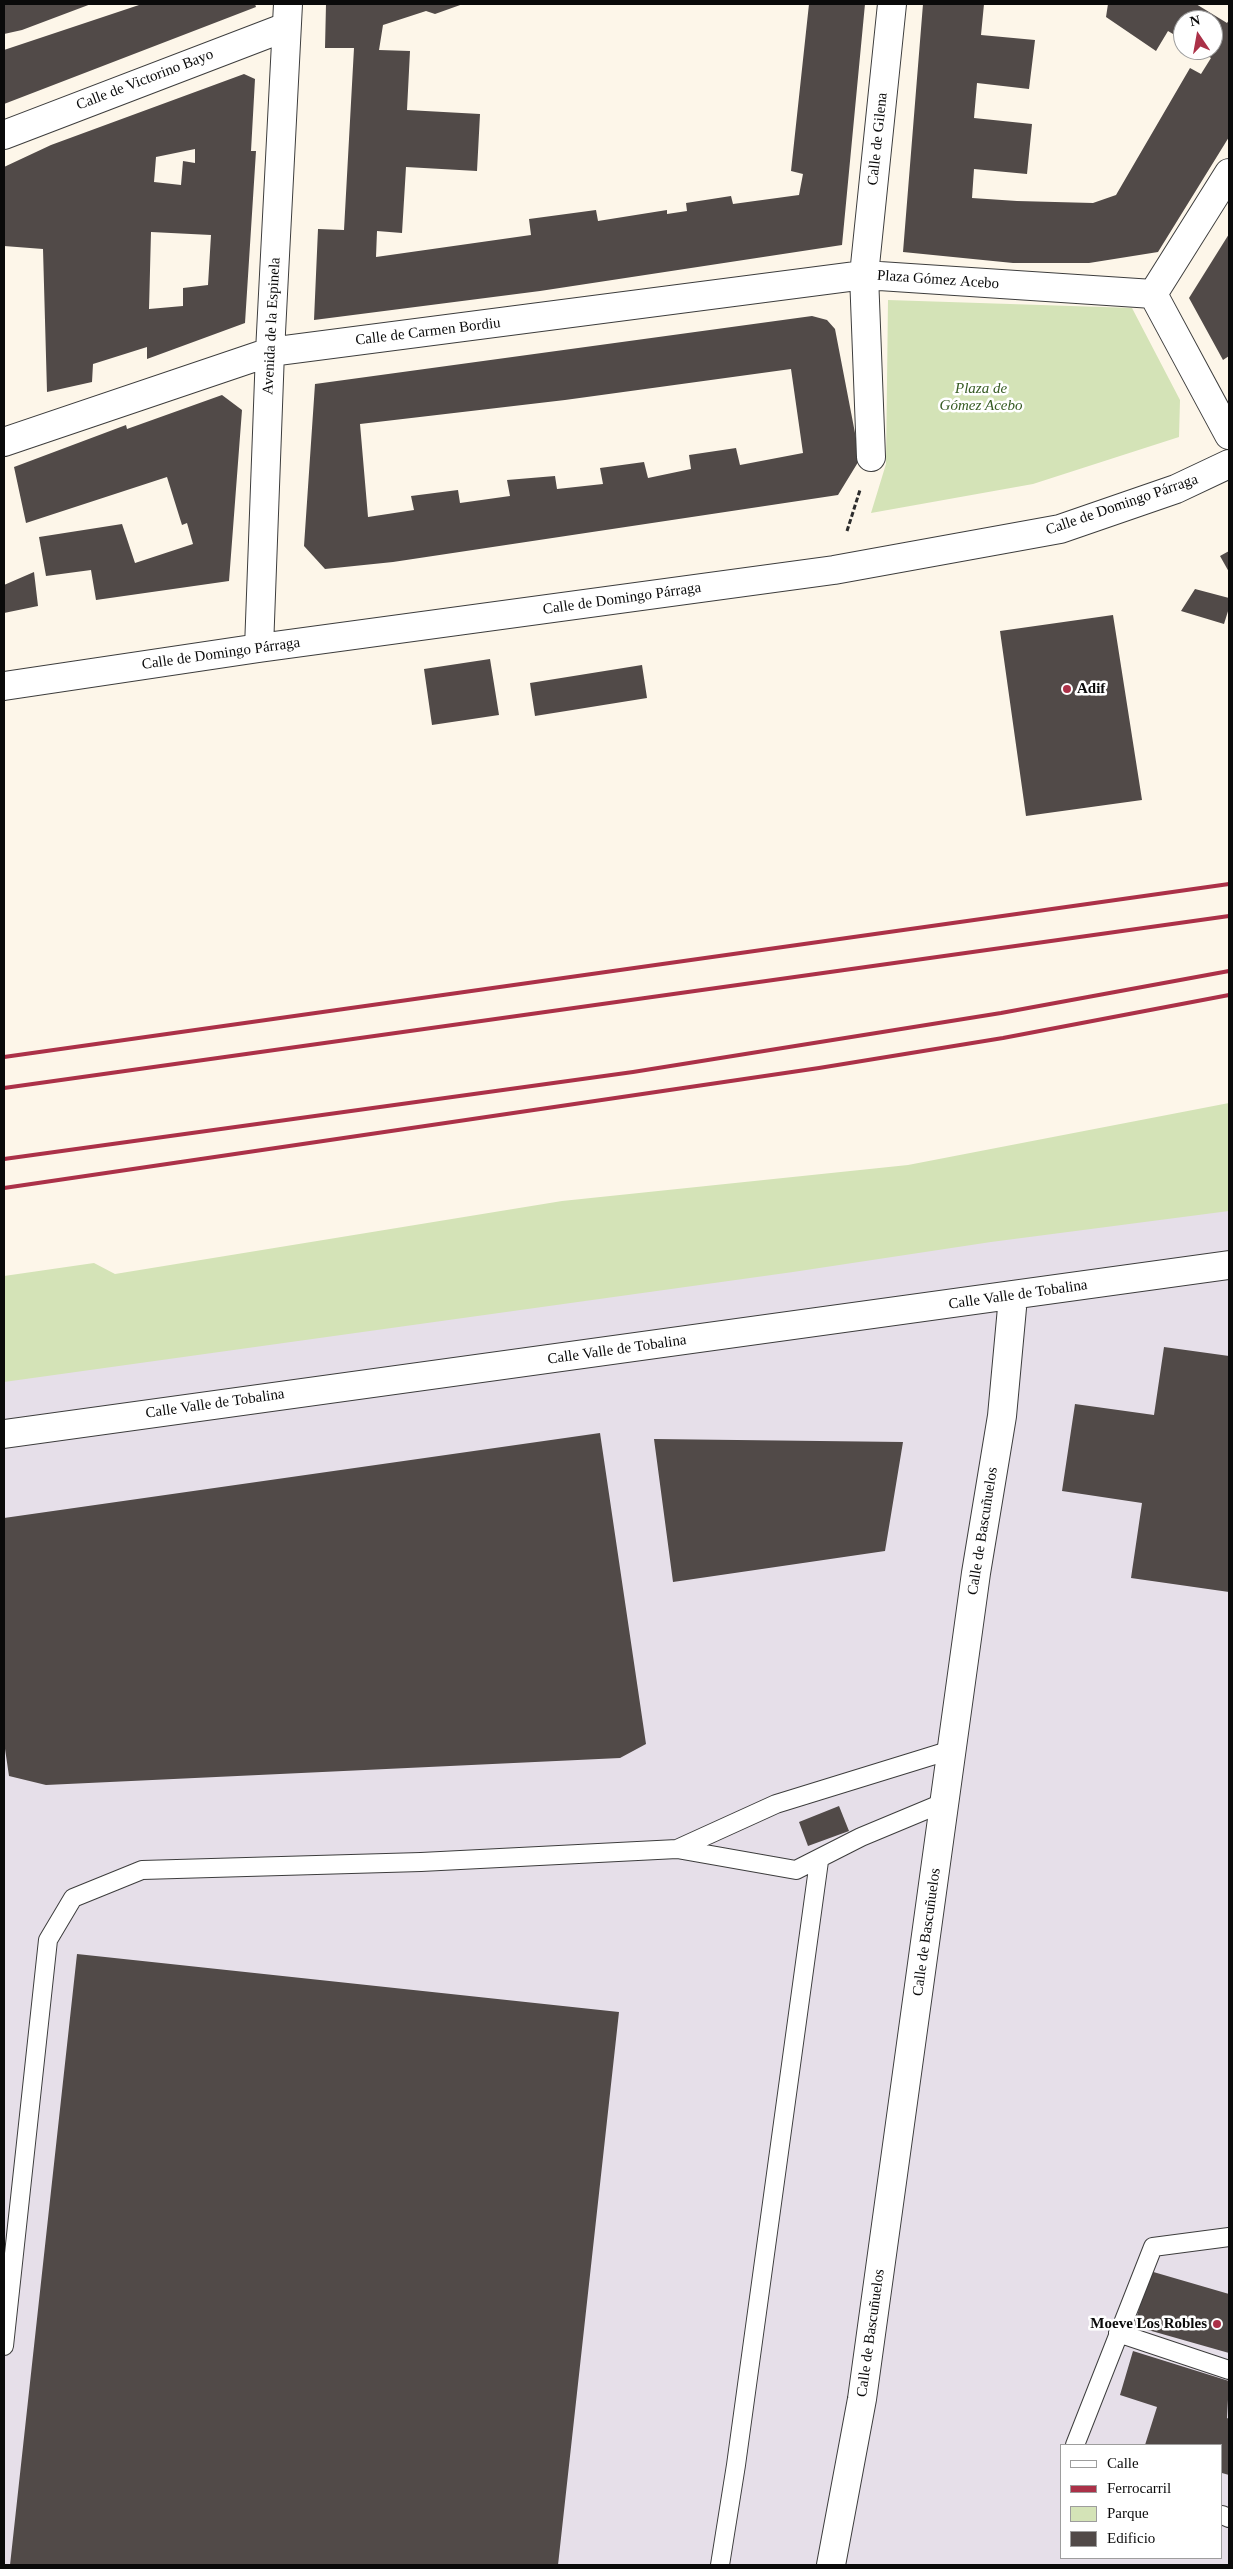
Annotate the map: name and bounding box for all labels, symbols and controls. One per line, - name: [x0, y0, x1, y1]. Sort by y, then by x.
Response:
- north arrow: [1173, 10, 1223, 60]
- text: N: [1188, 12, 1201, 29]
- street label: Calle de Victorino Bayo: [74, 46, 216, 114]
- street label: Calle de Gilena: [864, 92, 892, 186]
- street label: Avenida de la Espinela: [259, 257, 285, 395]
- street label: Plaza Gómez Acebo: [876, 267, 1000, 293]
- street label: Calle de Carmen Bordiu: [354, 314, 502, 350]
- park label: Plaza de Gómez Acebo: [940, 380, 1022, 415]
- street label: Calle de Domingo Párraga: [1044, 471, 1200, 539]
- street label: Calle de Domingo Párraga: [542, 579, 702, 619]
- street label: Calle de Domingo Párraga: [141, 634, 301, 674]
- place label: Adif: [1077, 680, 1105, 698]
- marker: Adif: [1061, 683, 1073, 695]
- street label: Calle Valle de Tobalina: [947, 1276, 1089, 1314]
- street label: Calle Valle de Tobalina: [546, 1331, 688, 1369]
- street label: Calle Valle de Tobalina: [144, 1385, 286, 1423]
- street label: Calle de Bascuñuelos: [964, 1466, 1002, 1596]
- street label: Calle de Bascuñuelos: [909, 1867, 945, 1997]
- street label: Calle de Bascuñuelos: [853, 2268, 889, 2398]
- place label: Moeve Los Robles: [1090, 2315, 1207, 2333]
- marker: Moeve Los Robles: [1211, 2318, 1223, 2330]
- legend: [1060, 2444, 1223, 2559]
- text: Calle: [1107, 2455, 1139, 2471]
- text: Ferrocarril: [1107, 2480, 1171, 2496]
- text: Parque: [1107, 2505, 1149, 2521]
- text: Edificio: [1107, 2530, 1155, 2546]

